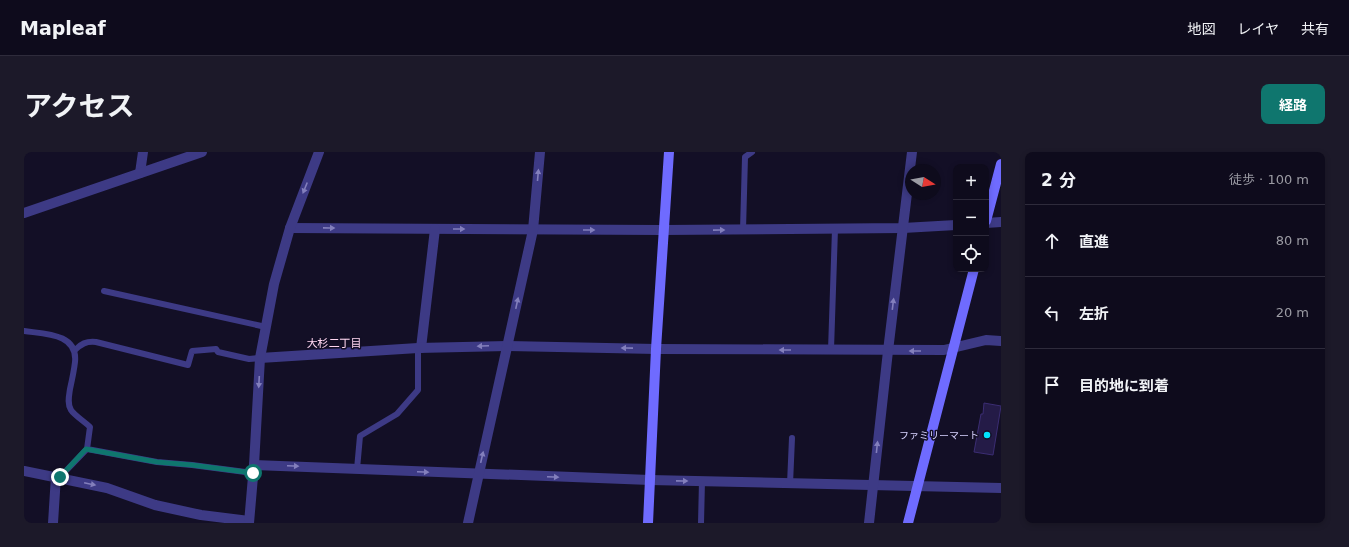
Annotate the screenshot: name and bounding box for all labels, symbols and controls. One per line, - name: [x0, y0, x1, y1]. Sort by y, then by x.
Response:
- text: Mapleaf: [20, 17, 106, 39]
- text: 地図: [1187, 21, 1215, 37]
- text: レイヤ: [1237, 21, 1279, 37]
- text: 共有: [1301, 21, 1329, 37]
- button: 経路: [1261, 84, 1325, 124]
- text: アクセス: [24, 90, 135, 123]
- north arrow: [905, 164, 941, 200]
- map controls: [953, 164, 989, 272]
- button: +: [953, 164, 989, 200]
- one-way arrow: [535, 169, 541, 181]
- text: 2 分: [1041, 170, 1076, 190]
- text: 徒歩 · 100 m: [1229, 172, 1309, 187]
- one-way arrow: [302, 183, 308, 195]
- button: −: [953, 200, 989, 236]
- one-way arrow: [323, 225, 336, 231]
- one-way arrow: [453, 226, 466, 232]
- one-way arrow: [583, 227, 596, 233]
- one-way arrow: [713, 227, 726, 233]
- icon: ahead: [1041, 230, 1063, 252]
- text: 直進: [1079, 233, 1109, 251]
- text: 80 m: [1276, 233, 1309, 248]
- button: locate: [953, 236, 989, 272]
- one-way arrow: [514, 297, 520, 310]
- one-way arrow: [890, 298, 896, 310]
- icon: left: [1041, 302, 1063, 324]
- text: 左折: [1079, 305, 1109, 323]
- text: 20 m: [1276, 305, 1309, 320]
- district label: 大杉二丁目: [307, 337, 362, 350]
- one-way arrow: [476, 343, 489, 349]
- one-way arrow: [620, 345, 633, 351]
- one-way arrow: [778, 347, 791, 353]
- one-way arrow: [908, 348, 921, 354]
- icon: arrive: [1041, 374, 1063, 396]
- one-way arrow: [255, 376, 262, 388]
- text: 目的地に到着: [1079, 377, 1169, 395]
- place label: ファミリーマート: [899, 430, 979, 441]
- marker: ファミリーマート: [982, 430, 992, 440]
- one-way arrow: [874, 441, 880, 453]
- one-way arrow: [479, 451, 485, 464]
- one-way arrow: [287, 463, 299, 470]
- route start: [244, 464, 262, 482]
- route end: [51, 468, 69, 486]
- one-way arrow: [417, 468, 429, 475]
- one-way arrow: [547, 473, 559, 480]
- one-way arrow: [676, 478, 689, 484]
- one-way arrow: [84, 481, 96, 487]

